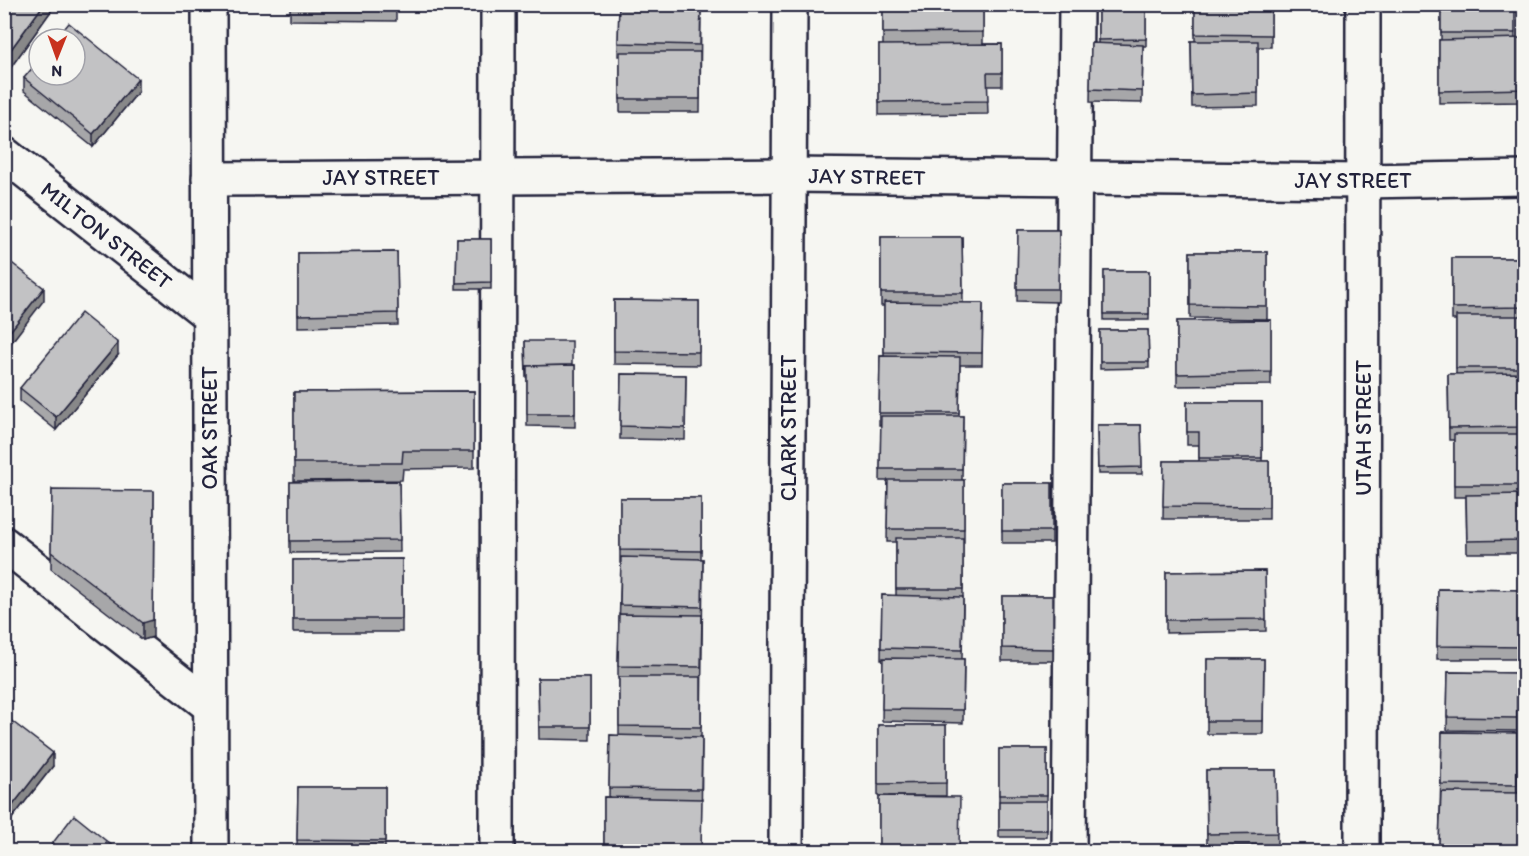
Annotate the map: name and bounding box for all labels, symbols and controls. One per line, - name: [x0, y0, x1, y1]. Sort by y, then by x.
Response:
- north arrow: [27, 27, 87, 87]
- text: N: [51, 62, 62, 81]
- street label: JAY STREET: [808, 162, 926, 191]
- street label: JAY STREET: [322, 164, 440, 191]
- street label: JAY STREET: [1294, 167, 1412, 194]
- street label: MILTON STREET: [36, 176, 178, 295]
- street label: CLARK STREET: [775, 354, 802, 501]
- street label: UTAH STREET: [1350, 359, 1377, 496]
- street label: OAK STREET: [196, 365, 223, 490]

